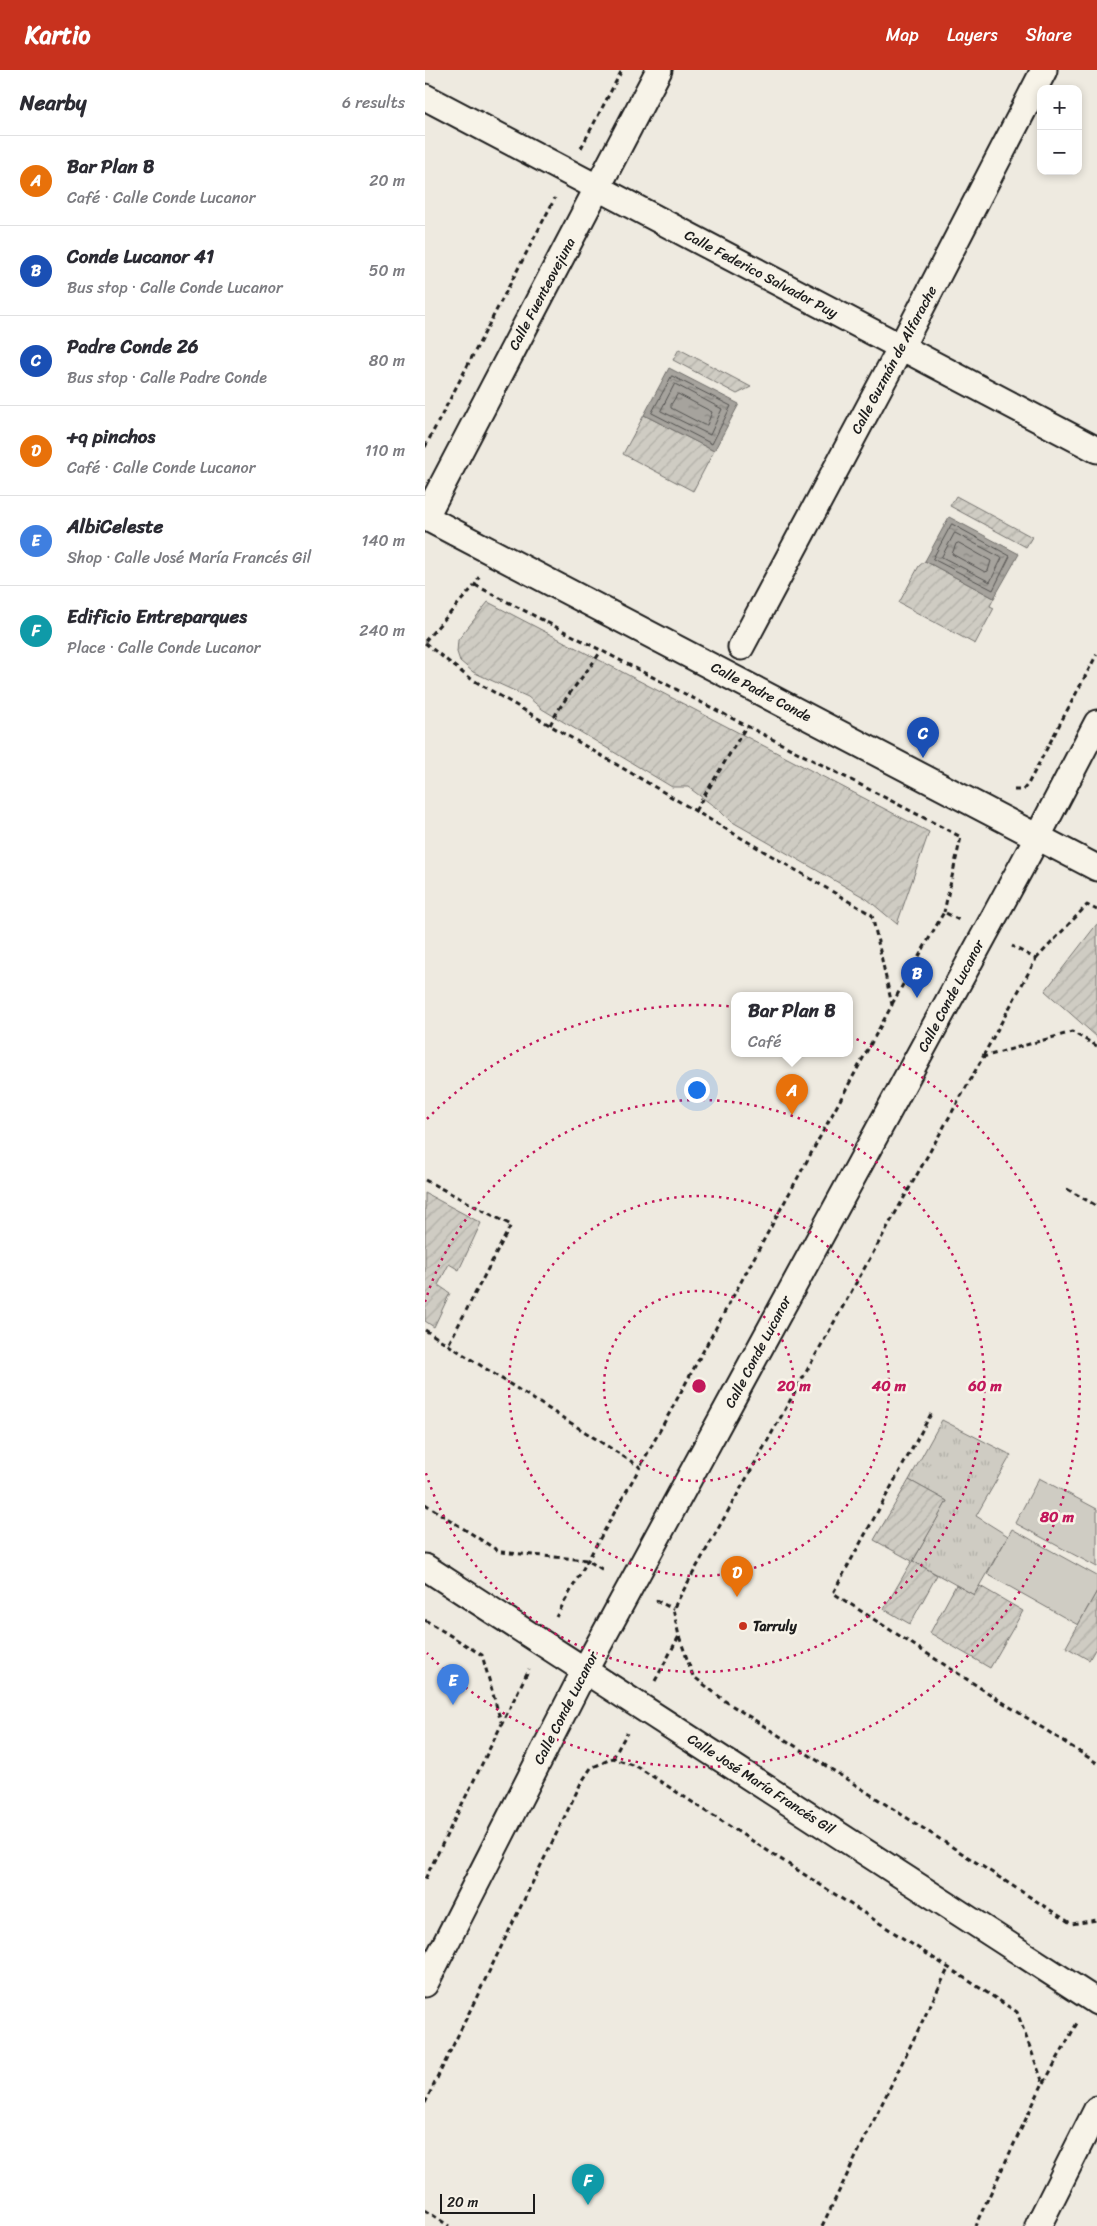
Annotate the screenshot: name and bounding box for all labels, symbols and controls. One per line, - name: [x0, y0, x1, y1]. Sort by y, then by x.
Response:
- text: Kartio: [25, 14, 90, 56]
- text: Map: [886, 19, 919, 51]
- text: Layers: [947, 19, 998, 51]
- text: Share: [1026, 19, 1072, 51]
- text: Nearby: [20, 84, 86, 122]
- map controls: [1037, 85, 1082, 175]
- button: +: [1037, 85, 1082, 130]
- text: 6 results: [342, 88, 405, 117]
- button: −: [1037, 130, 1082, 175]
- text: Bar Plan B: [67, 150, 155, 183]
- text: A: [31, 166, 41, 195]
- text: 20 m: [369, 166, 405, 195]
- text: Café · Calle Conde Lucanor: [67, 183, 255, 212]
- street label: Calle Federico Salvador Puy: [680, 223, 843, 326]
- street label: Calle Fuenteovejuna: [502, 233, 582, 355]
- text: Conde Lucanor 41: [67, 240, 214, 273]
- text: B: [31, 256, 41, 285]
- text: 50 m: [369, 256, 405, 285]
- text: Bus stop · Calle Conde Lucanor: [67, 273, 282, 302]
- street label: Calle Guzmán de Alfarache: [844, 281, 944, 439]
- text: Padre Conde 26: [67, 330, 199, 363]
- text: C: [31, 346, 41, 375]
- text: 80 m: [369, 346, 405, 375]
- text: Bus stop · Calle Padre Conde: [67, 363, 267, 392]
- text: +q pinchos: [67, 420, 155, 453]
- text: D: [31, 436, 41, 465]
- text: 110 m: [365, 436, 405, 465]
- text: Café · Calle Conde Lucanor: [67, 453, 255, 482]
- text: AlbiCeleste: [67, 510, 163, 543]
- text: E: [32, 526, 40, 555]
- text: 140 m: [362, 526, 405, 555]
- text: Shop · Calle José María Francés Gil: [67, 543, 311, 572]
- text: Edificio Entreparques: [67, 600, 247, 633]
- text: F: [32, 616, 40, 645]
- text: 240 m: [359, 616, 405, 645]
- text: Place · Calle Conde Lucanor: [67, 633, 260, 662]
- street label: Calle Padre Conde: [706, 655, 816, 729]
- pin: C: [907, 717, 939, 758]
- street label: Calle Conde Lucanor: [911, 934, 992, 1057]
- pin: B: [901, 957, 933, 998]
- popup: [731, 992, 853, 1057]
- text: Bar Plan B: [748, 994, 836, 1027]
- text: Café: [748, 1027, 781, 1056]
- pin: A: [776, 1074, 808, 1115]
- your location: [684, 1077, 710, 1103]
- street label: Calle Conde Lucanor: [718, 1290, 799, 1413]
- text: 20 m: [776, 1373, 811, 1399]
- text: 40 m: [871, 1373, 907, 1399]
- text: 60 m: [967, 1373, 1002, 1399]
- centre of rings: [690, 1377, 708, 1395]
- text: 80 m: [1039, 1504, 1074, 1530]
- pin: D: [721, 1556, 753, 1597]
- place label: Tarruly: [753, 1614, 798, 1639]
- marker: Tarruly: [737, 1620, 749, 1632]
- street label: Calle Conde Lucanor: [527, 1646, 606, 1769]
- pin: E: [437, 1664, 469, 1705]
- street label: Calle José María Francés Gil: [682, 1727, 841, 1842]
- pin: F: [572, 2164, 604, 2205]
- text: 20 m: [447, 2190, 478, 2215]
- scale bar: [440, 2191, 535, 2214]

